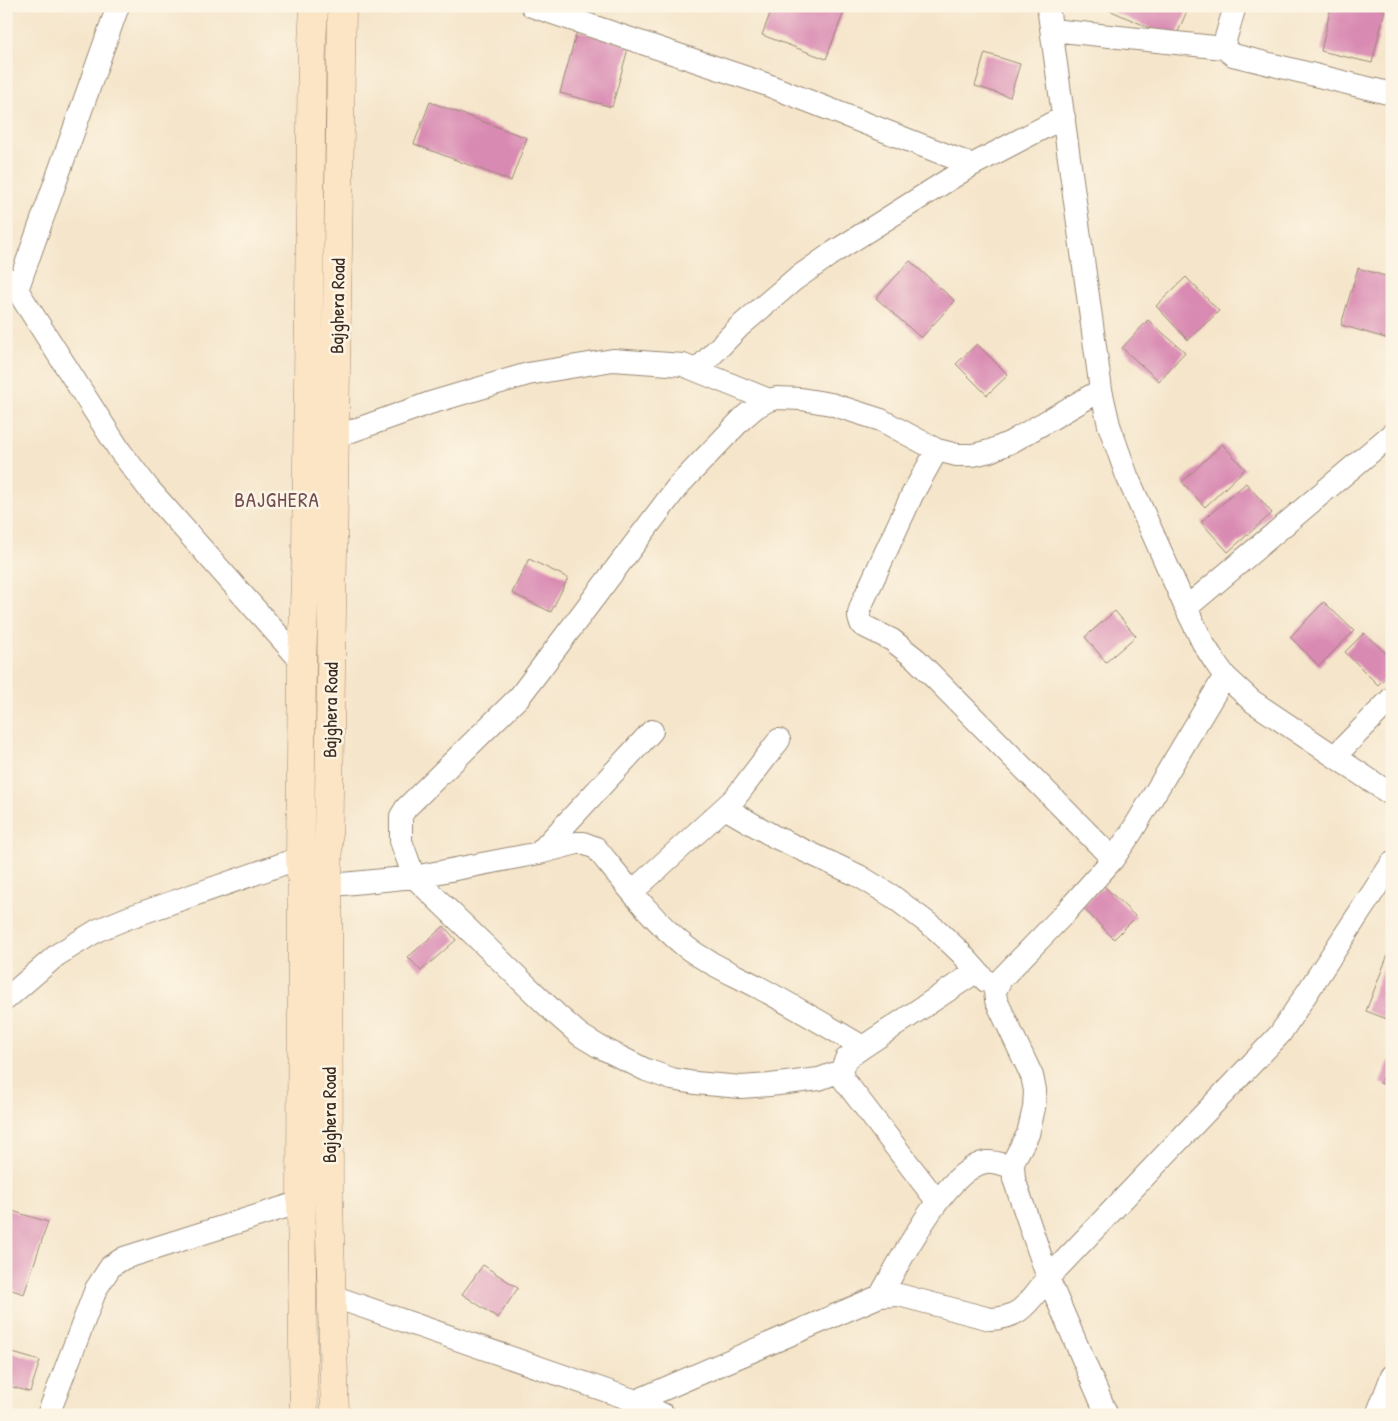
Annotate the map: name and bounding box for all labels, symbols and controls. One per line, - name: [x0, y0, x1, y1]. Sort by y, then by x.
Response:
- street label: Bajghera Road: [323, 257, 351, 354]
- district label: BAJGHERA: [234, 485, 320, 514]
- street label: Bajghera Road: [316, 661, 344, 758]
- street label: Bajghera Road: [316, 1067, 342, 1163]

